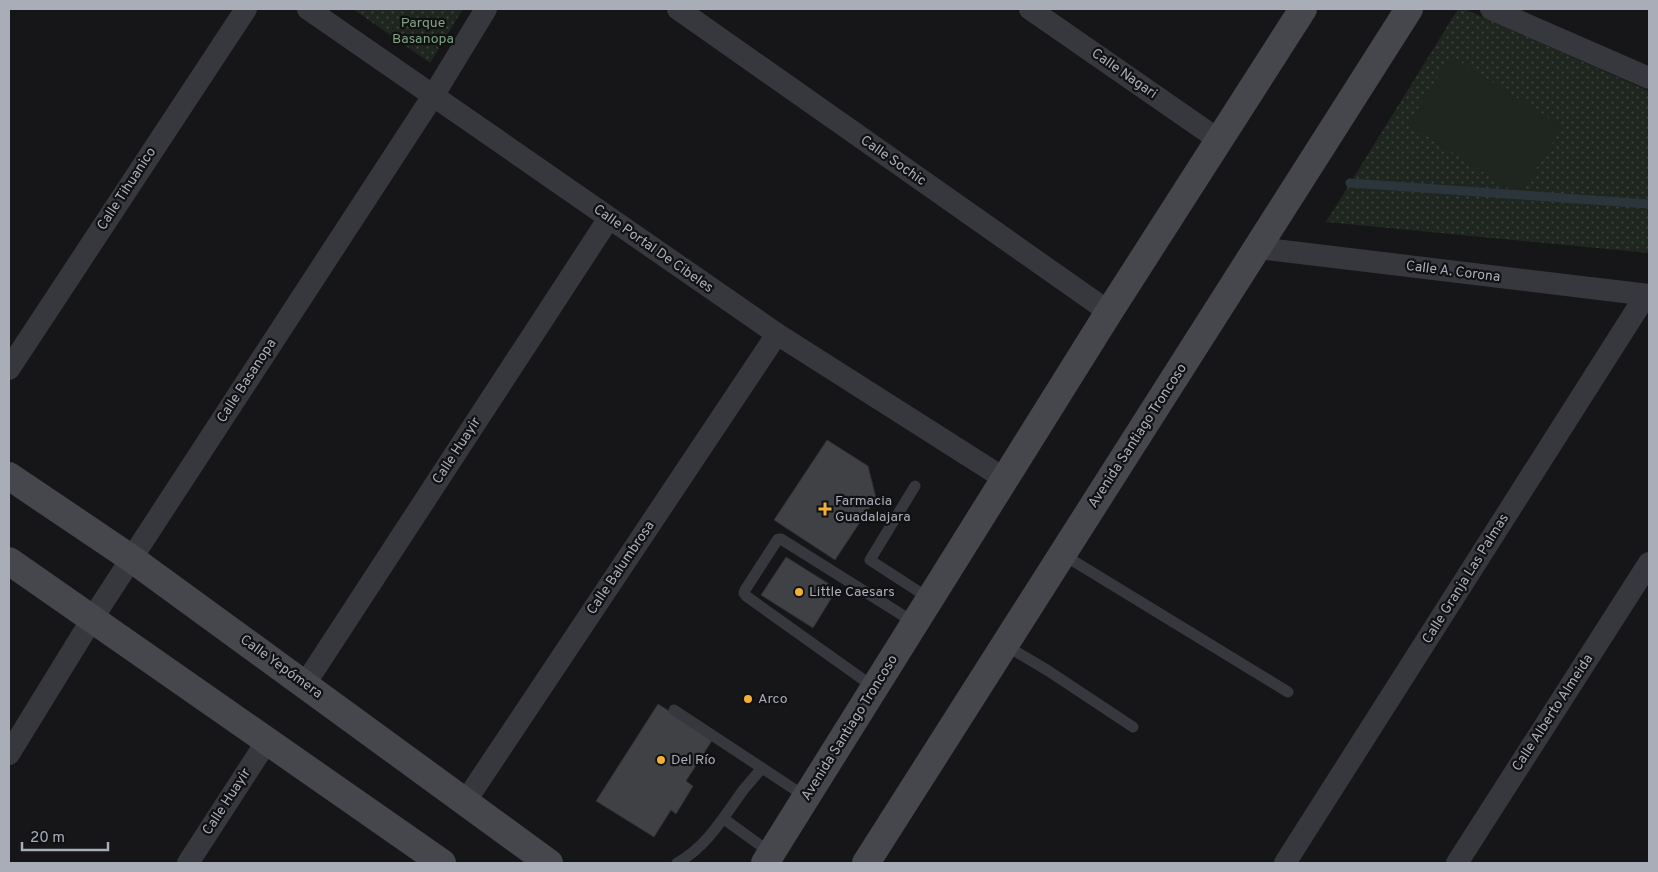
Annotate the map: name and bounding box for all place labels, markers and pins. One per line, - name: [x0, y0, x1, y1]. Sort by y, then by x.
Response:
- place label: Farmacia Guadalajara: [835, 493, 911, 526]
- marker: Farmacia Guadalajara: [819, 503, 831, 515]
- place label: Little Caesars: [809, 584, 895, 601]
- marker: Little Caesars: [793, 586, 805, 598]
- place label: Arco: [758, 691, 788, 708]
- marker: Arco: [742, 693, 754, 705]
- place label: Del Río: [671, 752, 716, 769]
- marker: Del Río: [655, 754, 667, 766]

